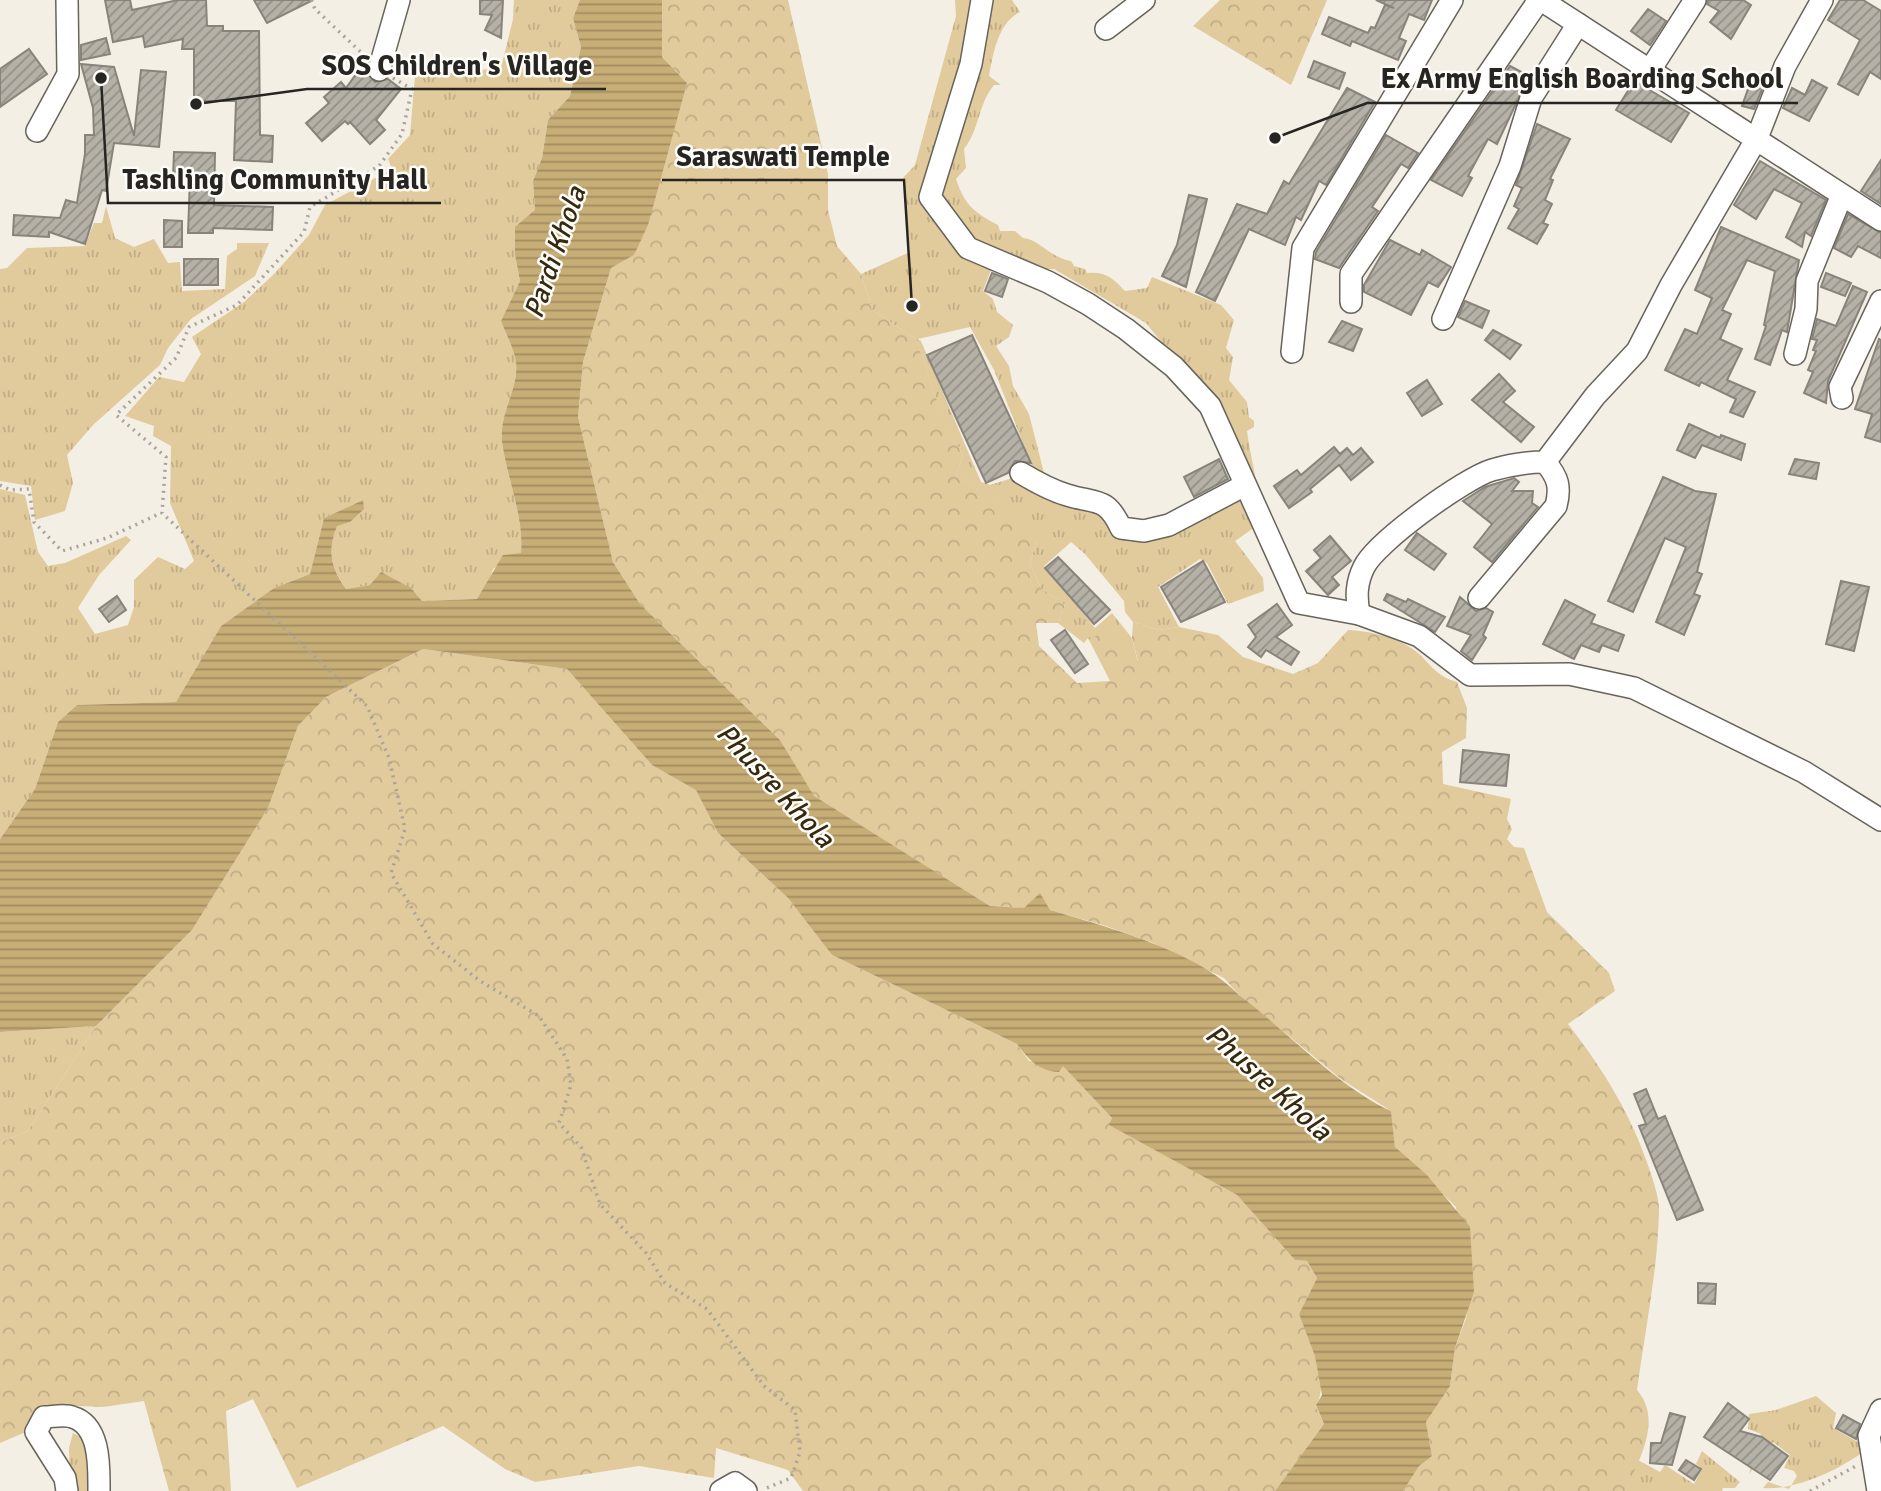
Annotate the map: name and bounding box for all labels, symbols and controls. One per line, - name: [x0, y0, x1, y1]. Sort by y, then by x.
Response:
- callout: SOS Children's Village: [307, 40, 606, 89]
- text: SOS Children's Village: [322, 49, 592, 83]
- callout: Ex Army English Boarding School: [1367, 54, 1798, 103]
- text: Ex Army English Boarding School: [1381, 62, 1784, 96]
- callout: Saraswati Temple: [662, 131, 904, 180]
- text: Saraswati Temple: [676, 140, 890, 174]
- callout: Tashling Community Hall: [108, 154, 441, 203]
- text: Tashling Community Hall: [123, 163, 428, 197]
- water label: Pardi Khola: [517, 181, 594, 323]
- water label: Phusre Khola: [709, 716, 842, 855]
- water label: Phusre Khola: [1198, 1017, 1339, 1149]

